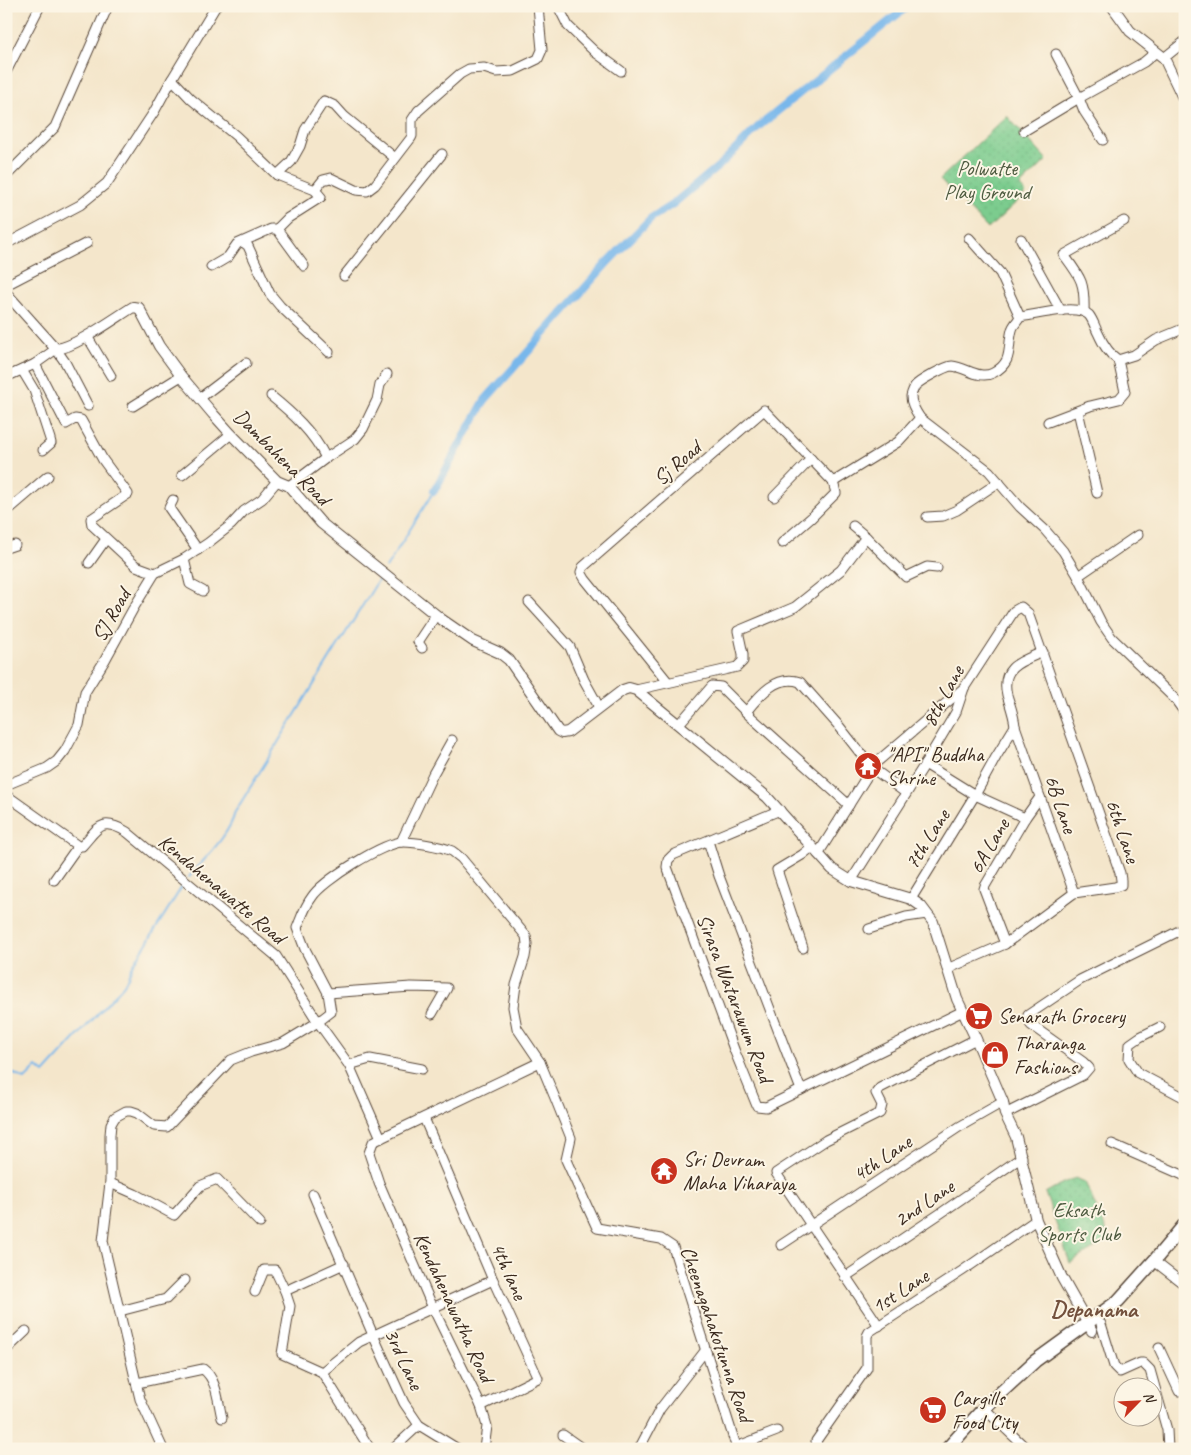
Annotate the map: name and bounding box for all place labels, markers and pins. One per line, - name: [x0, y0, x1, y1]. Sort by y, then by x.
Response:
- place label: "API" Buddha Shrine: [887, 741, 985, 791]
- temple icon: "API" Buddha Shrine: [853, 751, 883, 781]
- supermarket icon: Senarath Grocery: [964, 1001, 994, 1031]
- place label: Senarath Grocery: [998, 1003, 1127, 1029]
- place label: Tharanga Fashions: [1014, 1030, 1087, 1080]
- shop icon: Tharanga Fashions: [980, 1040, 1010, 1070]
- place label: Sri Devram Maha Viharaya: [683, 1146, 798, 1196]
- temple icon: Sri Devram Maha Viharaya: [649, 1156, 679, 1186]
- place label: Cargills Food City: [952, 1385, 1019, 1435]
- supermarket icon: Cargills Food City: [918, 1395, 948, 1425]

